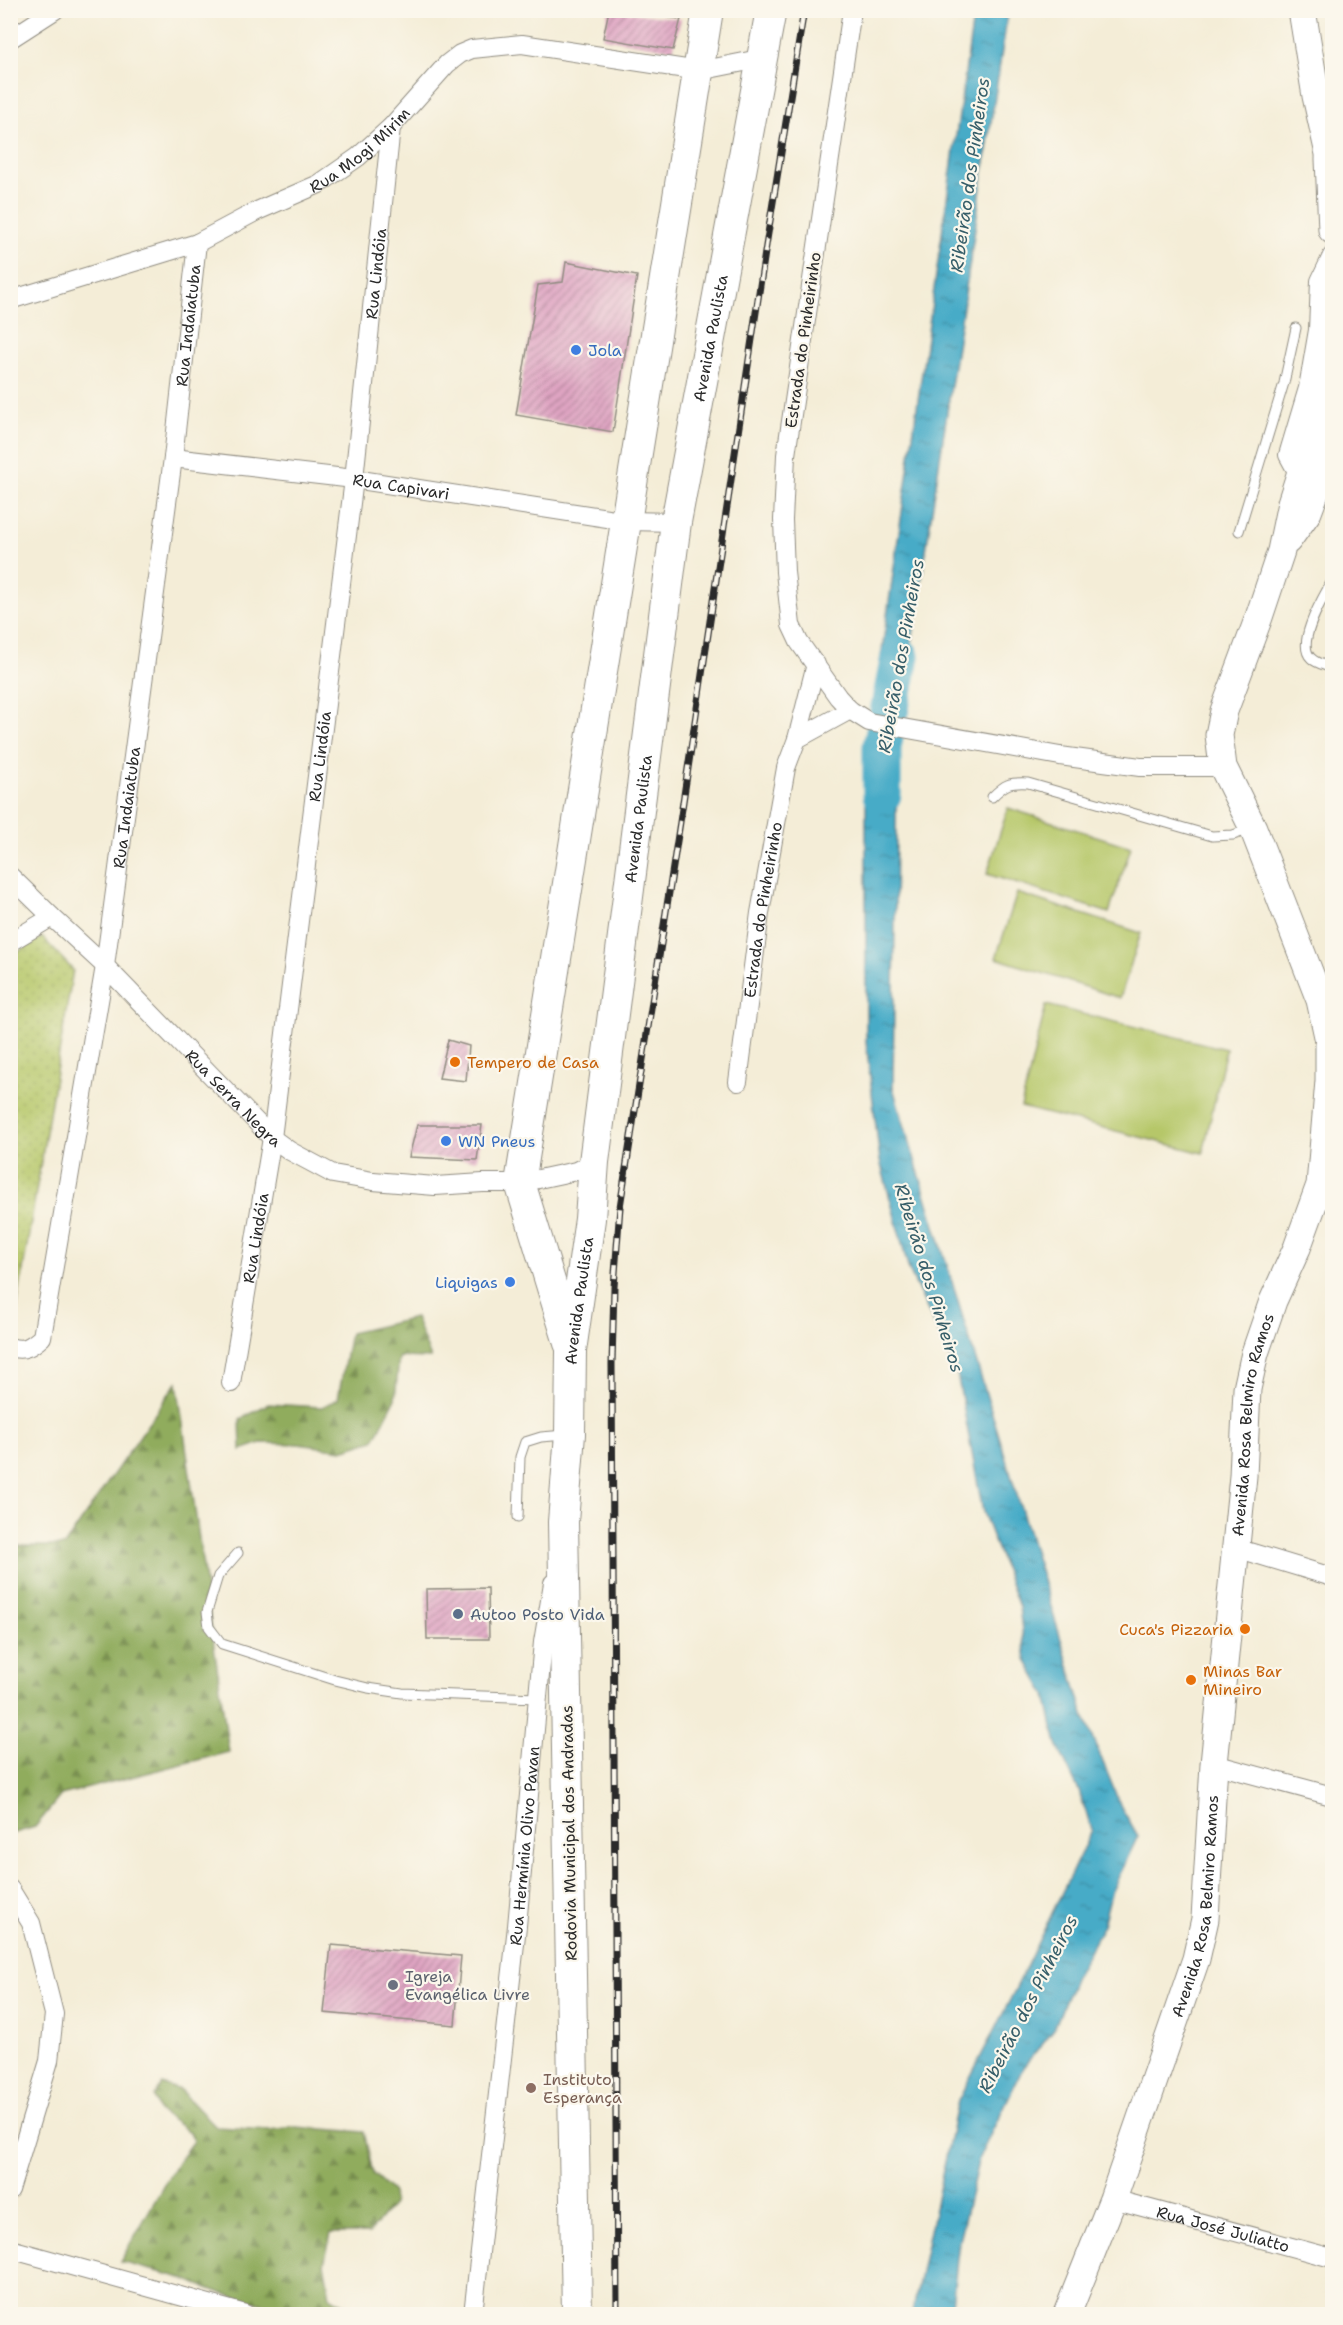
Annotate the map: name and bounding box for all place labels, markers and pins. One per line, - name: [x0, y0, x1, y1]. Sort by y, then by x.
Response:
- place label: Jola: [588, 340, 622, 361]
- marker: Jola: [569, 343, 583, 357]
- place label: Tempero de Casa: [467, 1052, 599, 1073]
- marker: Tempero de Casa: [448, 1055, 462, 1069]
- place label: WN Pneus: [458, 1131, 535, 1152]
- marker: WN Pneus: [439, 1134, 453, 1148]
- place label: Liquigas: [435, 1272, 498, 1293]
- marker: Liquigas: [503, 1275, 517, 1289]
- place label: Autoo Posto Vida: [470, 1604, 605, 1625]
- marker: Autoo Posto Vida: [451, 1607, 465, 1621]
- place label: Cuca's Pizzaria: [1119, 1619, 1233, 1640]
- marker: Cuca's Pizzaria: [1238, 1622, 1252, 1636]
- place label: Minas Bar Mineiro: [1203, 1661, 1282, 1700]
- marker: Minas Bar Mineiro: [1184, 1673, 1198, 1687]
- place label: Igreja Evangélica Livre: [405, 1966, 530, 2005]
- marker: Igreja Evangélica Livre: [386, 1978, 400, 1992]
- place label: Instituto Esperança: [543, 2069, 622, 2108]
- marker: Instituto Esperança: [524, 2081, 538, 2095]

